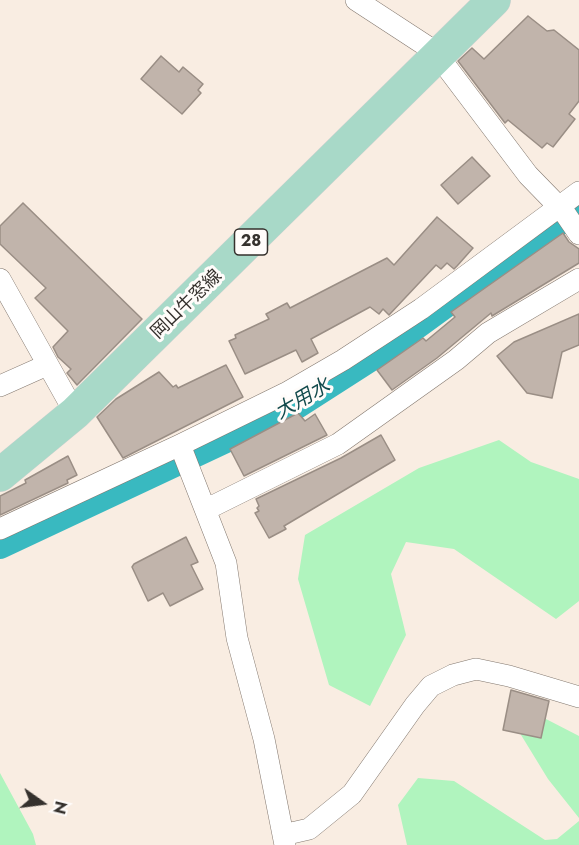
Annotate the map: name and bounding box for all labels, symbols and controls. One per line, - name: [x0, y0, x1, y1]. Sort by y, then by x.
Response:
- road number: 28: [234, 229, 268, 255]
- street label: 岡山牛窓線: [147, 266, 227, 344]
- water label: 大用水: [271, 375, 335, 425]
- north arrow: [12, 773, 72, 833]
- text: N: [47, 799, 73, 816]

